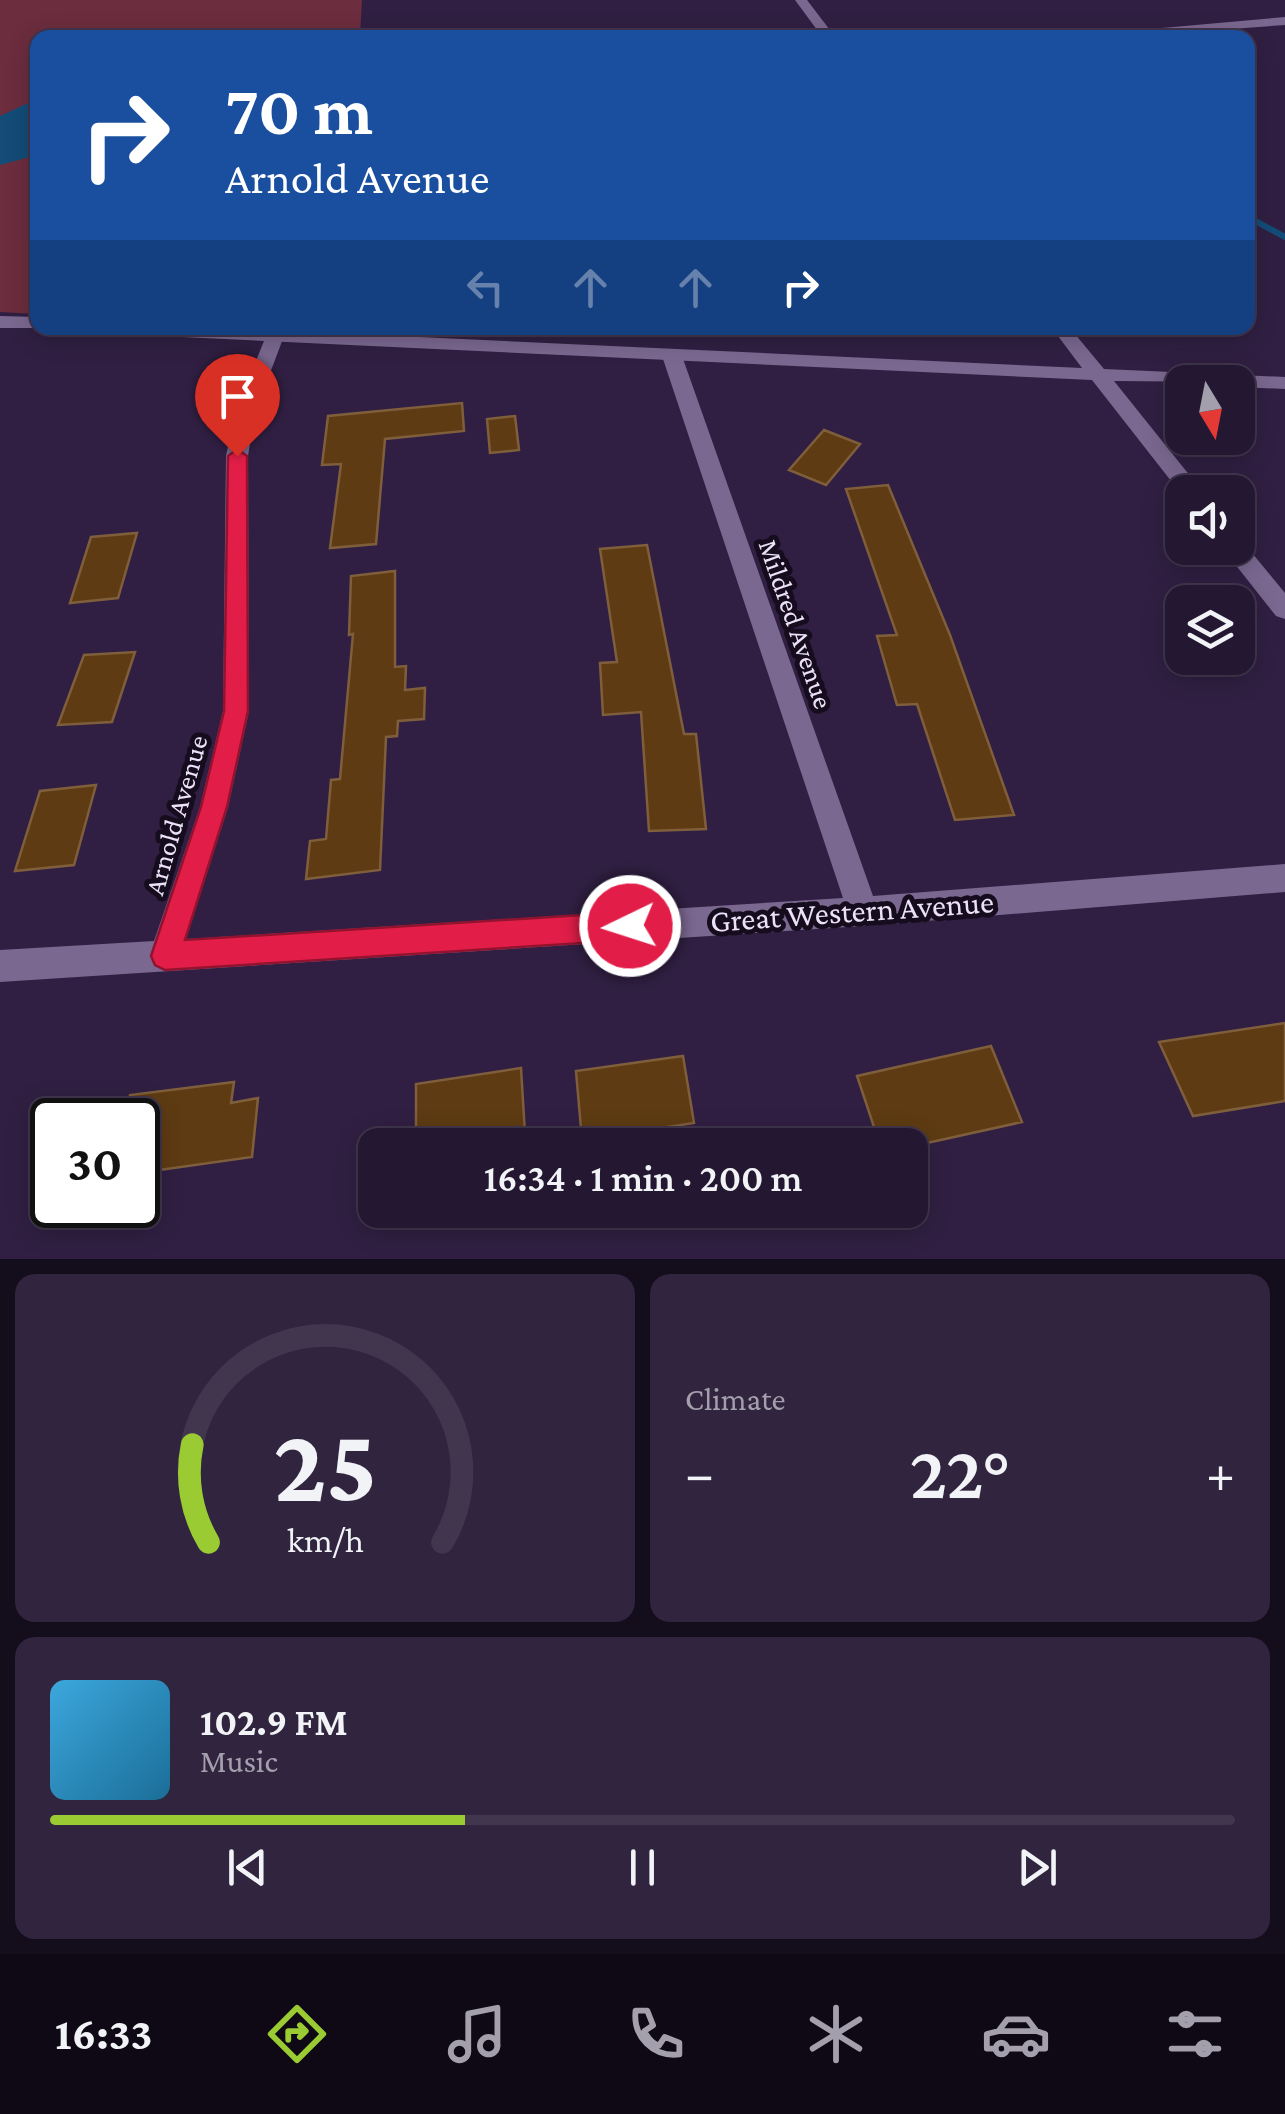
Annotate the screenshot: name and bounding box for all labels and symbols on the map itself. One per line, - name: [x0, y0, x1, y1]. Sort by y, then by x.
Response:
- pin: [195, 354, 280, 457]
- north arrow: [1165, 365, 1255, 455]
- street label: Mildred Avenue: [753, 535, 839, 713]
- street label: Arnold Avenue: [138, 732, 214, 898]
- position arrow: [578, 874, 682, 978]
- street label: Great Western Avenue: [709, 883, 995, 939]
- speed limit sign: 30: [30, 1098, 160, 1228]

